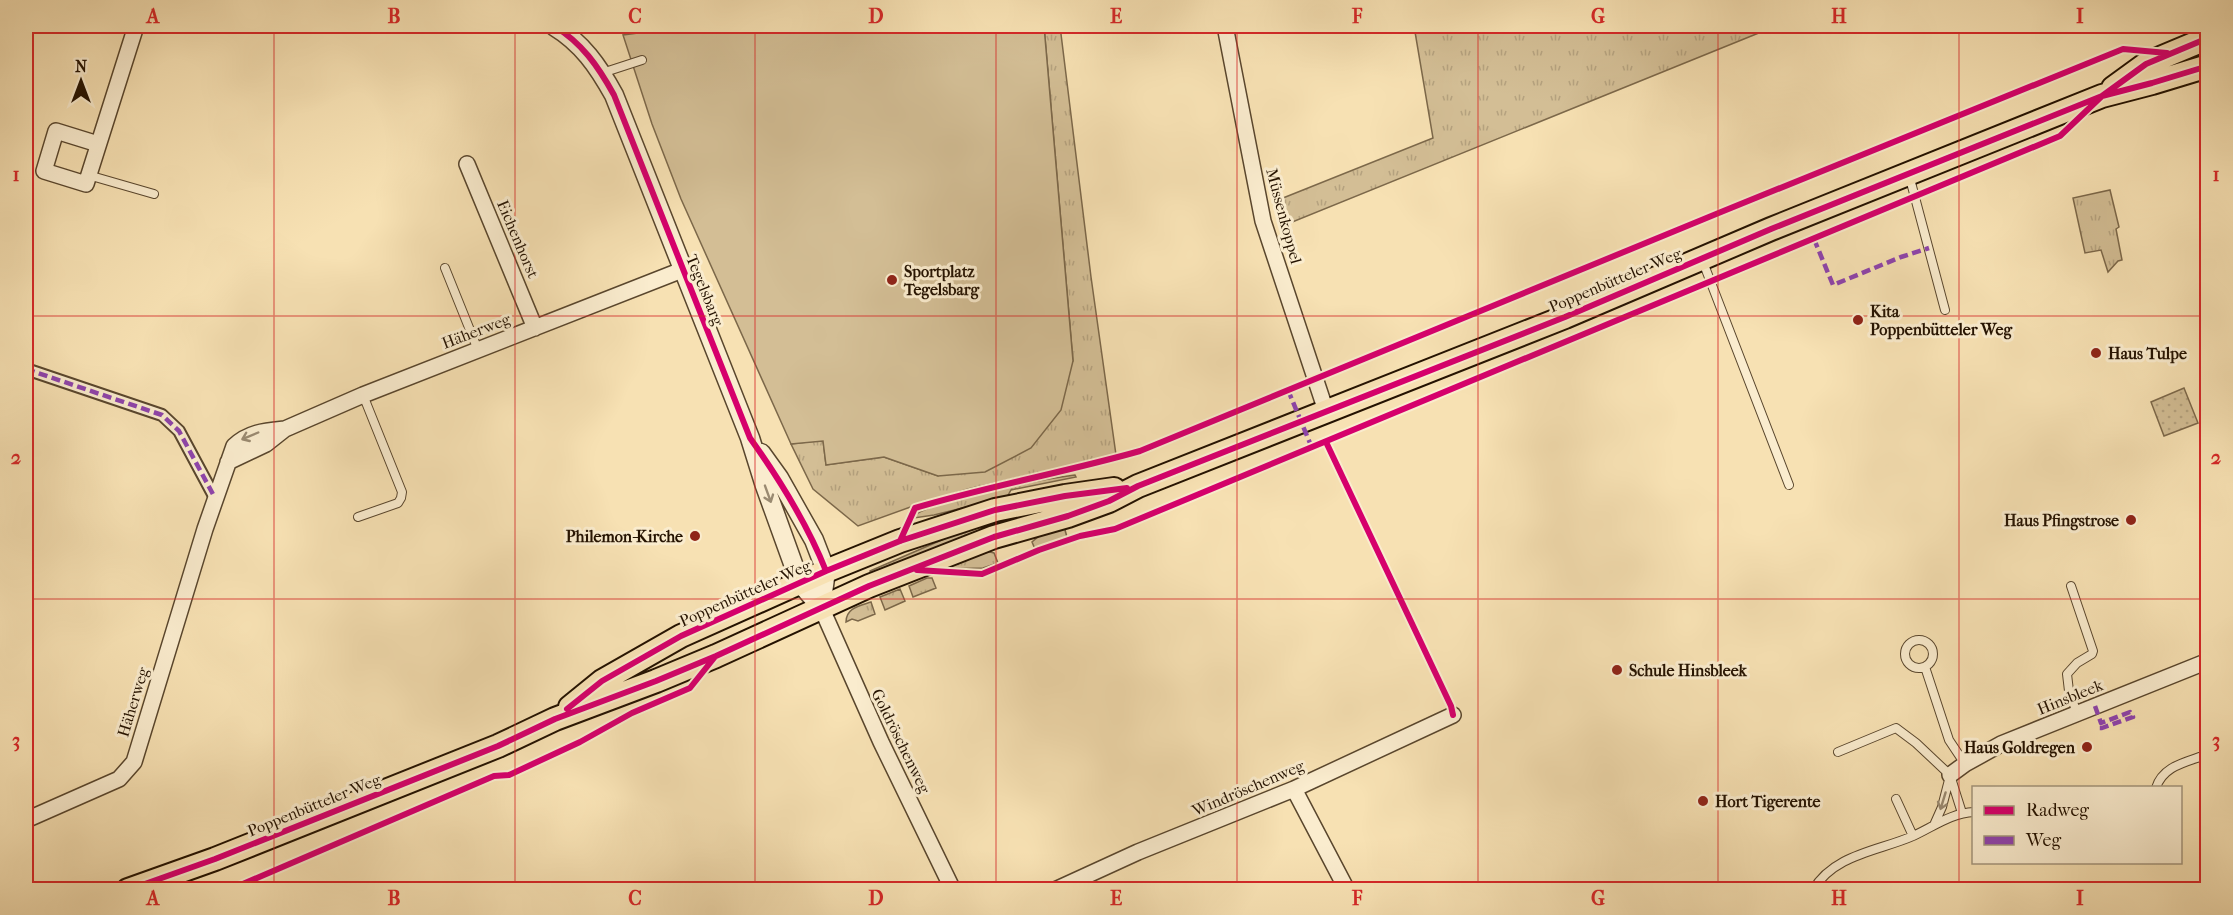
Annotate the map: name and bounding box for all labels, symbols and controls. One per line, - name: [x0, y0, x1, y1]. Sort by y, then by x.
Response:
- text: A: [145, 5, 161, 28]
- text: B: [387, 5, 401, 28]
- text: C: [628, 5, 642, 28]
- text: D: [868, 5, 884, 28]
- text: E: [1110, 5, 1122, 28]
- text: F: [1351, 5, 1363, 28]
- text: G: [1591, 5, 1605, 28]
- text: H: [1831, 5, 1847, 28]
- text: I: [2076, 5, 2084, 28]
- north arrow: [51, 51, 111, 111]
- text: N: [75, 57, 88, 76]
- text: 1: [12, 163, 20, 186]
- text: 1: [2212, 163, 2220, 186]
- street label: Müssenkoppel: [1262, 166, 1306, 266]
- street label: Eichenhorst: [493, 197, 543, 281]
- street label: Poppenbütteler Weg: [1546, 243, 1684, 316]
- street label: Tegelsbarg: [682, 252, 728, 329]
- place label: Sportplatz Tegelsbarg: [903, 262, 980, 300]
- marker: Sportplatz Tegelsbarg: [885, 273, 899, 287]
- place label: Kita Poppenbütteler Weg: [1870, 302, 2012, 340]
- street label: Häherweg: [439, 309, 513, 353]
- marker: Kita Poppenbütteler Weg: [1851, 313, 1865, 327]
- place label: Haus Tulpe: [2108, 344, 2187, 364]
- marker: Haus Tulpe: [2089, 346, 2103, 360]
- one-way arrow: [241, 431, 259, 442]
- text: 2: [11, 446, 21, 469]
- text: 2: [2211, 446, 2221, 469]
- one-way arrow: [763, 484, 774, 503]
- place label: Haus Pfingstrose: [2004, 511, 2119, 531]
- marker: Haus Pfingstrose: [2124, 513, 2138, 527]
- place label: Philemon-Kirche: [566, 527, 683, 546]
- marker: Philemon-Kirche: [688, 529, 702, 543]
- street label: Poppenbütteler Weg: [676, 555, 814, 631]
- place label: Schule Hinsbleek: [1629, 661, 1748, 680]
- marker: Schule Hinsbleek: [1610, 663, 1624, 677]
- street label: Häherweg: [113, 664, 153, 739]
- street label: Hinsbleek: [2034, 675, 2106, 719]
- street label: Goldröschenweg: [867, 686, 935, 797]
- text: 3: [12, 729, 20, 752]
- text: 3: [2212, 729, 2220, 752]
- place label: Haus Goldregen: [1964, 738, 2076, 758]
- marker: Haus Goldregen: [2080, 740, 2094, 754]
- street label: Windröschenweg: [1188, 756, 1307, 821]
- street label: Poppenbütteler Weg: [245, 769, 384, 840]
- legend: [1972, 786, 2182, 864]
- one-way arrow: [1937, 791, 1948, 810]
- place label: Hort Tigerente: [1715, 792, 1821, 812]
- marker: Hort Tigerente: [1696, 794, 1710, 808]
- text: Radweg: [2026, 800, 2089, 821]
- text: Weg: [2025, 830, 2061, 851]
- text: A: [145, 887, 161, 910]
- text: B: [387, 887, 401, 910]
- text: C: [628, 887, 642, 910]
- text: D: [868, 887, 884, 910]
- text: E: [1110, 887, 1122, 910]
- text: F: [1351, 887, 1363, 910]
- text: G: [1591, 887, 1605, 910]
- text: H: [1831, 887, 1847, 910]
- text: I: [2076, 887, 2084, 910]

